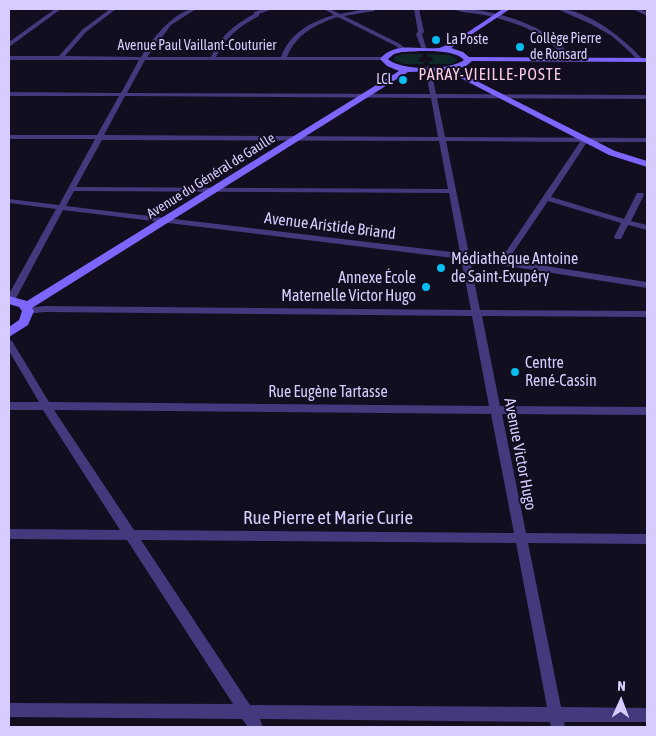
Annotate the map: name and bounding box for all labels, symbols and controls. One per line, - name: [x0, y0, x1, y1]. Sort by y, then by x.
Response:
- place label: Collège Pierre de Ronsard: [530, 31, 601, 64]
- place label: La Poste: [446, 32, 488, 48]
- marker: La Poste: [430, 34, 442, 46]
- street label: Avenue Paul Vaillant-Couturier: [118, 38, 276, 54]
- marker: Collège Pierre de Ronsard: [514, 41, 526, 53]
- district label: PARAY-VIEILLE-POSTE: [416, 65, 564, 85]
- place label: LCL: [376, 72, 393, 88]
- marker: LCL: [397, 74, 409, 86]
- street label: Avenue du Général de Gaulle: [144, 130, 278, 222]
- street label: Avenue Aristide Briand: [263, 208, 397, 244]
- place label: Médiathèque Antoine de Saint-Exupéry: [451, 249, 578, 287]
- marker: Médiathèque Antoine de Saint-Exupéry: [435, 262, 447, 274]
- place label: Annexe École Maternelle Victor Hugo: [281, 268, 416, 306]
- marker: Annexe École Maternelle Victor Hugo: [420, 281, 432, 293]
- place label: Centre René-Cassin: [525, 353, 597, 391]
- marker: Centre René-Cassin: [509, 366, 521, 378]
- street label: Rue Eugène Tartasse: [268, 382, 388, 402]
- street label: Avenue Victor Hugo: [500, 396, 540, 512]
- street label: Rue Pierre et Marie Curie: [243, 507, 413, 529]
- north arrow: [596, 676, 646, 726]
- text: N: [617, 678, 626, 694]

